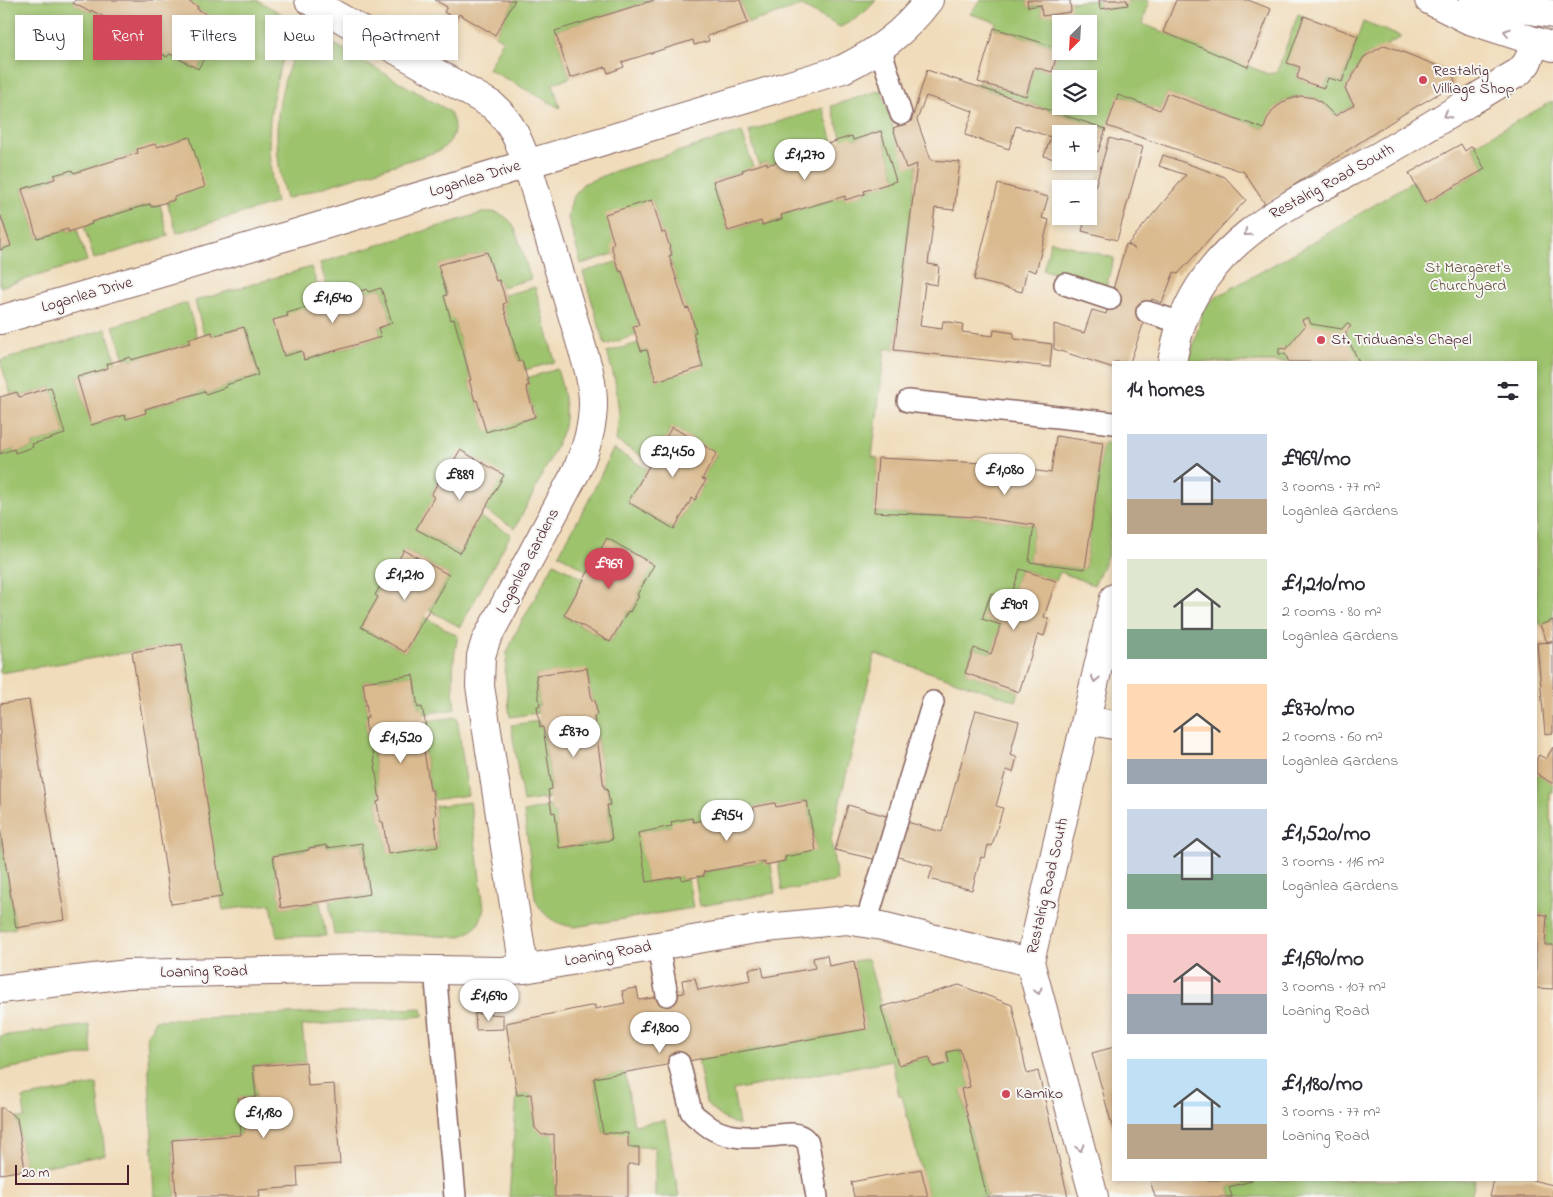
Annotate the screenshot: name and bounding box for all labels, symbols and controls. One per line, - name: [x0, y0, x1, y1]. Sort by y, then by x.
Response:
- chip: Buy: [15, 15, 83, 60]
- chip: Rent: [93, 15, 162, 60]
- chip: Filters: [172, 15, 255, 60]
- chip: New: [265, 15, 333, 60]
- chip: Apartment: [343, 15, 458, 60]
- north arrow: [1052, 15, 1098, 60]
- map controls: [1052, 15, 1097, 225]
- one-way arrow: [1503, 28, 1511, 38]
- place label: Restalrig Villiage Shop: [1432, 59, 1515, 101]
- button: layers: [1052, 70, 1097, 115]
- marker: Restalrig Villiage Shop: [1417, 74, 1429, 86]
- one-way arrow: [1444, 109, 1453, 119]
- button: +: [1052, 125, 1097, 170]
- pin: £1,270: [764, 138, 846, 181]
- street label: Restalrig Road South: [1265, 138, 1399, 226]
- text: £1,270: [785, 143, 825, 167]
- street label: Loganlea Drive: [427, 154, 524, 204]
- button: −: [1052, 180, 1097, 225]
- one-way arrow: [1244, 228, 1253, 236]
- park label: St Margaret's Churchyard: [1425, 256, 1511, 298]
- street label: Loganlea Drive: [39, 270, 136, 319]
- pin: £1,640: [292, 282, 374, 324]
- text: £1,640: [314, 286, 352, 310]
- place label: St. Triduana's Chapel: [1331, 328, 1472, 352]
- marker: St. Triduana's Chapel: [1315, 334, 1327, 346]
- text: 14 homes: [1127, 376, 1205, 406]
- icon: filters: [1494, 377, 1522, 405]
- pin: £2,450: [632, 436, 714, 478]
- text: £2,450: [651, 440, 695, 464]
- text: £969/mo: [1282, 445, 1351, 475]
- pin: £1,080: [964, 454, 1046, 496]
- icon: home: [1167, 454, 1227, 514]
- pin: £889: [430, 458, 490, 501]
- text: £1,080: [986, 458, 1024, 482]
- text: £889: [447, 463, 473, 487]
- text: 3 rooms · 77 m²: [1282, 475, 1381, 499]
- text: Loganlea Gardens: [1282, 499, 1398, 523]
- street label: Loganlea Gardens: [490, 504, 566, 618]
- pin: £969: [579, 548, 639, 590]
- text: £969: [596, 552, 622, 576]
- pin: £1,210: [364, 558, 446, 601]
- text: £1,210: [386, 563, 424, 587]
- text: £1,210/mo: [1282, 570, 1365, 600]
- icon: home: [1167, 579, 1227, 639]
- pin: £909: [984, 588, 1044, 631]
- text: £909: [1001, 593, 1027, 617]
- text: 2 rooms · 80 m²: [1282, 600, 1382, 624]
- text: Loganlea Gardens: [1282, 624, 1398, 648]
- one-way arrow: [1090, 675, 1101, 684]
- text: £870/mo: [1282, 695, 1355, 725]
- icon: home: [1167, 704, 1227, 764]
- pin: £870: [544, 716, 604, 758]
- text: £870: [559, 720, 589, 744]
- pin: £1,520: [360, 722, 442, 764]
- text: 2 rooms · 60 m²: [1282, 725, 1383, 749]
- text: £1,520: [380, 726, 422, 750]
- text: Loganlea Gardens: [1282, 749, 1398, 773]
- pin: £954: [697, 800, 757, 842]
- text: £954: [712, 804, 742, 828]
- street label: Restalrig Road South: [1021, 815, 1075, 957]
- text: £1,520/mo: [1282, 820, 1371, 850]
- icon: home: [1167, 829, 1227, 889]
- text: 3 rooms · 116 m²: [1282, 850, 1385, 874]
- text: Loganlea Gardens: [1282, 874, 1398, 898]
- street label: Loaning Road: [563, 935, 653, 973]
- text: £1,690/mo: [1282, 945, 1364, 975]
- icon: home: [1167, 954, 1227, 1014]
- street label: Loaning Road: [160, 959, 248, 985]
- text: 3 rooms · 107 m²: [1282, 975, 1386, 999]
- pin: £1,690: [448, 980, 530, 1022]
- text: £1,690: [471, 984, 507, 1008]
- one-way arrow: [1032, 986, 1042, 994]
- text: Loaning Road: [1282, 999, 1370, 1023]
- pin: £1,800: [619, 1012, 701, 1054]
- text: £1,800: [641, 1016, 679, 1040]
- text: £1,180/mo: [1282, 1070, 1363, 1100]
- icon: home: [1167, 1079, 1227, 1139]
- place label: Kamiko: [1016, 1082, 1063, 1106]
- marker: Kamiko: [1000, 1088, 1012, 1100]
- pin: £1,180: [223, 1096, 305, 1139]
- text: 3 rooms · 77 m²: [1282, 1100, 1381, 1124]
- text: £1,180: [246, 1101, 282, 1125]
- text: Loaning Road: [1282, 1124, 1370, 1148]
- one-way arrow: [1075, 1143, 1085, 1151]
- scale bar: [15, 1162, 129, 1185]
- text: 20 m: [22, 1163, 49, 1184]

